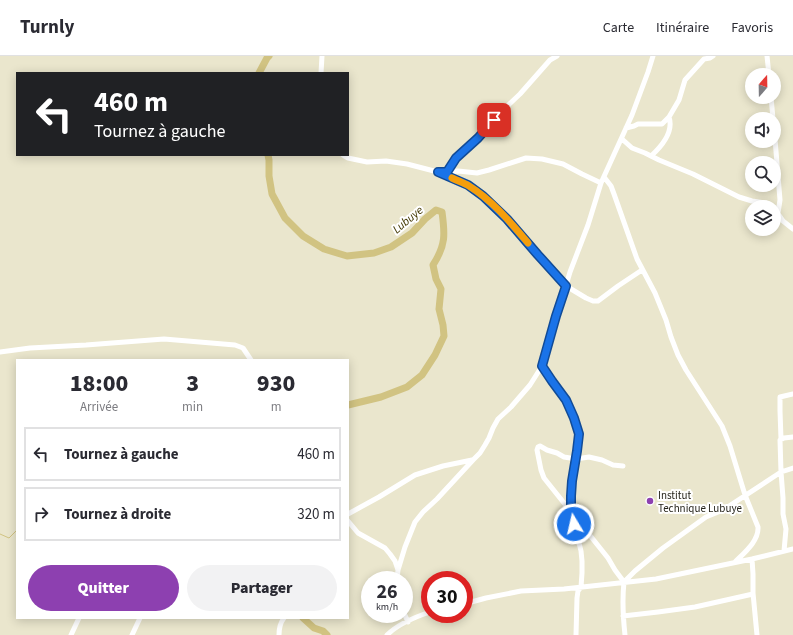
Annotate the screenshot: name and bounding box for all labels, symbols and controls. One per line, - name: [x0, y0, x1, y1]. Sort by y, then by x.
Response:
- text: Turnly: [20, 14, 74, 41]
- text: Carte: [603, 18, 634, 38]
- text: Itinéraire: [656, 18, 709, 38]
- text: Favoris: [731, 18, 773, 38]
- north arrow: [745, 68, 781, 104]
- map controls: [745, 68, 781, 236]
- text: 460 m: [94, 82, 168, 122]
- icon: left: [28, 88, 80, 140]
- pin: [477, 103, 511, 137]
- icon: arrive: [483, 109, 505, 131]
- button: sound: [745, 112, 781, 148]
- text: Tournez à gauche: [94, 119, 226, 144]
- button: search: [745, 156, 781, 192]
- button: layers: [745, 200, 781, 236]
- water label: Lubuye: [389, 202, 427, 238]
- text: 18:00: [70, 366, 128, 401]
- text: 3: [186, 366, 199, 401]
- text: 930: [257, 366, 295, 401]
- text: Arrivée: [80, 398, 118, 416]
- text: min: [182, 398, 203, 416]
- text: m: [271, 398, 281, 416]
- icon: left: [30, 443, 52, 465]
- text: Tournez à gauche: [64, 444, 179, 465]
- text: 460 m: [297, 444, 335, 465]
- place label: Institut Technique Lubuye: [658, 488, 742, 516]
- marker: Institut Technique Lubuye: [645, 496, 655, 506]
- icon: right: [30, 503, 52, 525]
- position arrow: [553, 503, 595, 545]
- text: Tournez à droite: [64, 504, 171, 525]
- text: 320 m: [297, 504, 335, 525]
- button: Quitter: [28, 565, 179, 611]
- button: Partager: [187, 565, 337, 611]
- speed limit sign: 30: [421, 571, 473, 623]
- text: 26: [376, 578, 398, 606]
- text: km/h: [376, 600, 398, 614]

